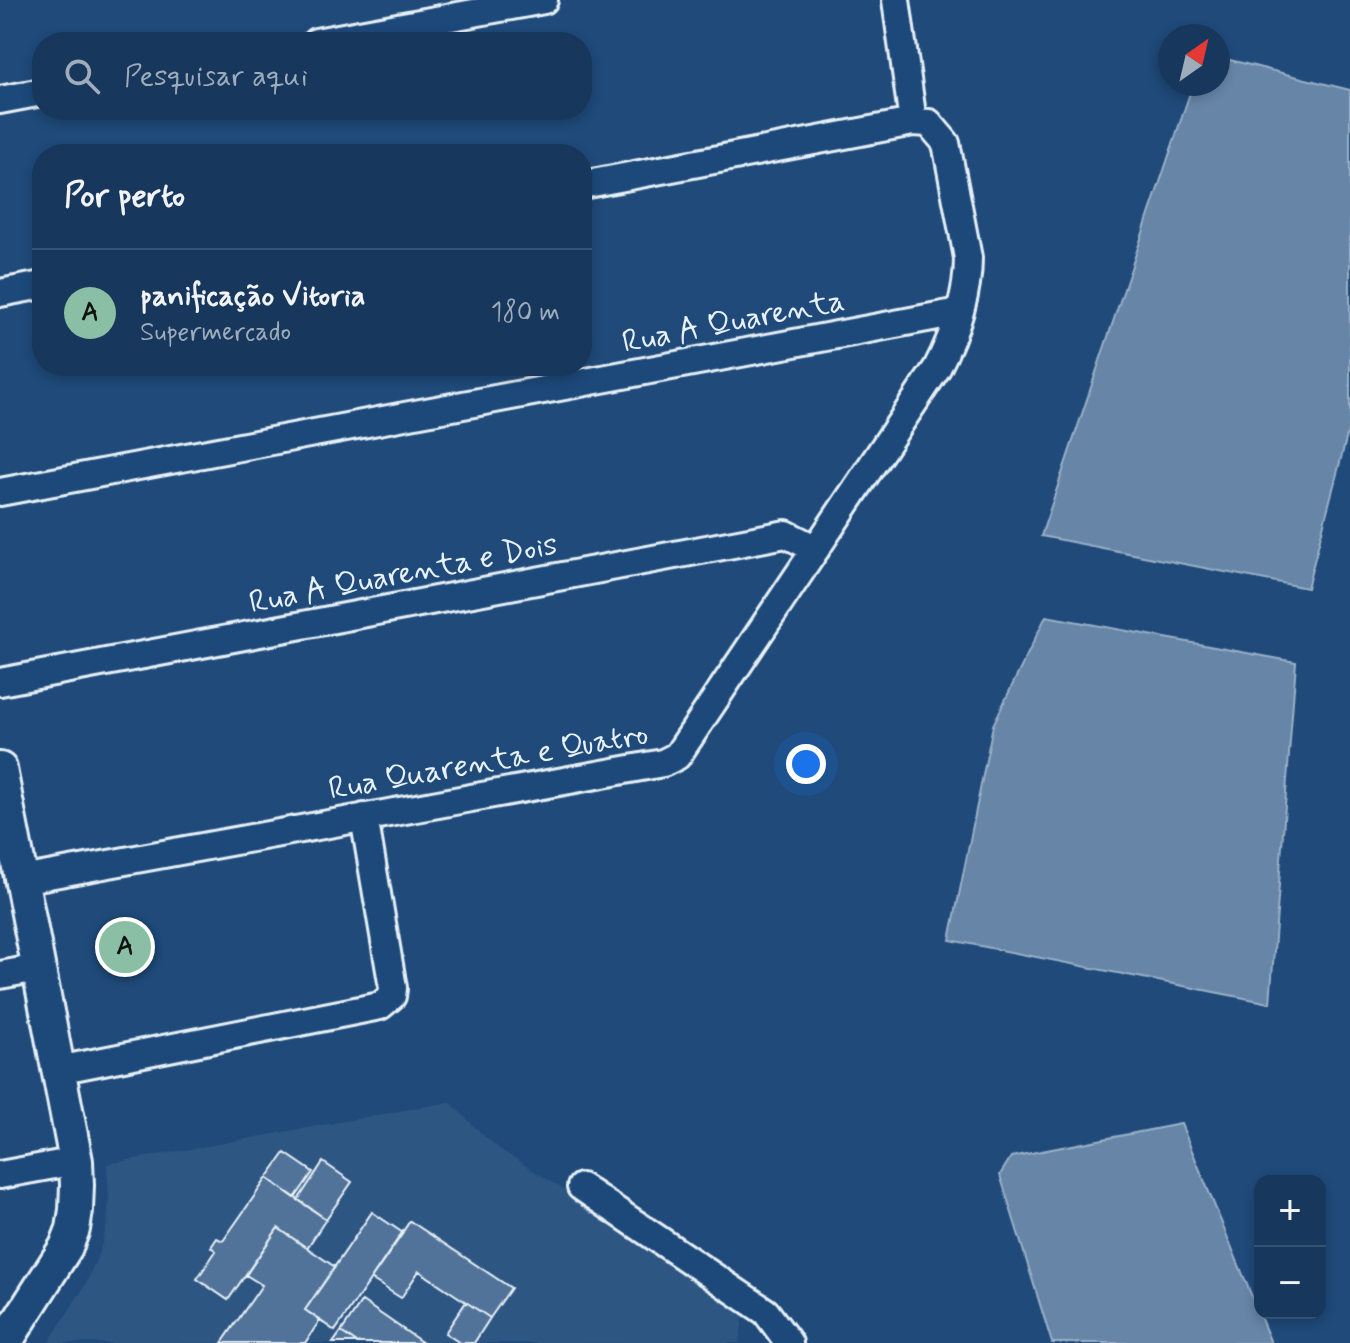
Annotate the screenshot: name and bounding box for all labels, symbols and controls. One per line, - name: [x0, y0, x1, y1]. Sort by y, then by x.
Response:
- north arrow: [1158, 24, 1230, 96]
- search box: [32, 32, 592, 120]
- icon: search: [60, 54, 104, 98]
- text: Pesquisar aqui: [124, 57, 308, 96]
- text: Por perto: [64, 174, 185, 219]
- text: panificação Vitoria: [140, 277, 366, 316]
- street label: Rua A Quarenta: [619, 280, 848, 364]
- text: A: [81, 296, 99, 330]
- text: 180 m: [491, 296, 560, 330]
- text: Supermercado: [140, 316, 291, 350]
- street label: Rua A Quarenta e Dois: [246, 523, 561, 624]
- street label: Rua Quarenta e Quatro: [325, 713, 651, 811]
- your location: [786, 744, 826, 784]
- pin: A: [99, 917, 151, 977]
- map controls: [1254, 1175, 1326, 1319]
- button: +: [1254, 1175, 1326, 1247]
- button: −: [1254, 1247, 1326, 1319]

